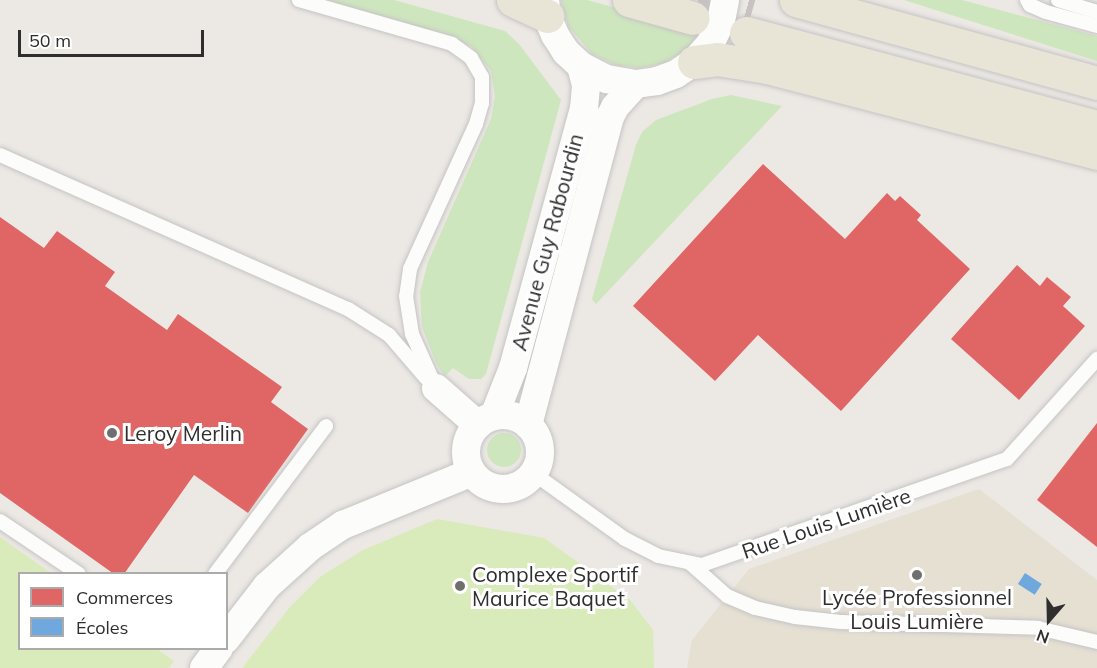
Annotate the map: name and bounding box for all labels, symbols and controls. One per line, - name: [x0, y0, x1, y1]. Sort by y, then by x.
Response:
- scale bar: [21, 18, 207, 56]
- text: 50 m: [29, 29, 71, 52]
- street label: Avenue Guy Rabourdin: [506, 131, 588, 353]
- place label: Leroy Merlin: [124, 420, 242, 446]
- marker: Leroy Merlin: [105, 426, 119, 440]
- street label: Rue Louis Lumière: [738, 482, 914, 564]
- place label: Complexe Sportif Maurice Baquet: [472, 561, 638, 611]
- marker: Lycée Professionnel Louis Lumière: [910, 568, 924, 582]
- legend: [18, 572, 228, 650]
- marker: Complexe Sportif Maurice Baquet: [453, 579, 467, 593]
- place label: Lycée Professionnel Louis Lumière: [822, 584, 1012, 634]
- text: Commerces: [76, 586, 173, 609]
- north arrow: [1019, 590, 1079, 650]
- text: Écoles: [76, 616, 129, 639]
- text: N: [1034, 625, 1052, 648]

